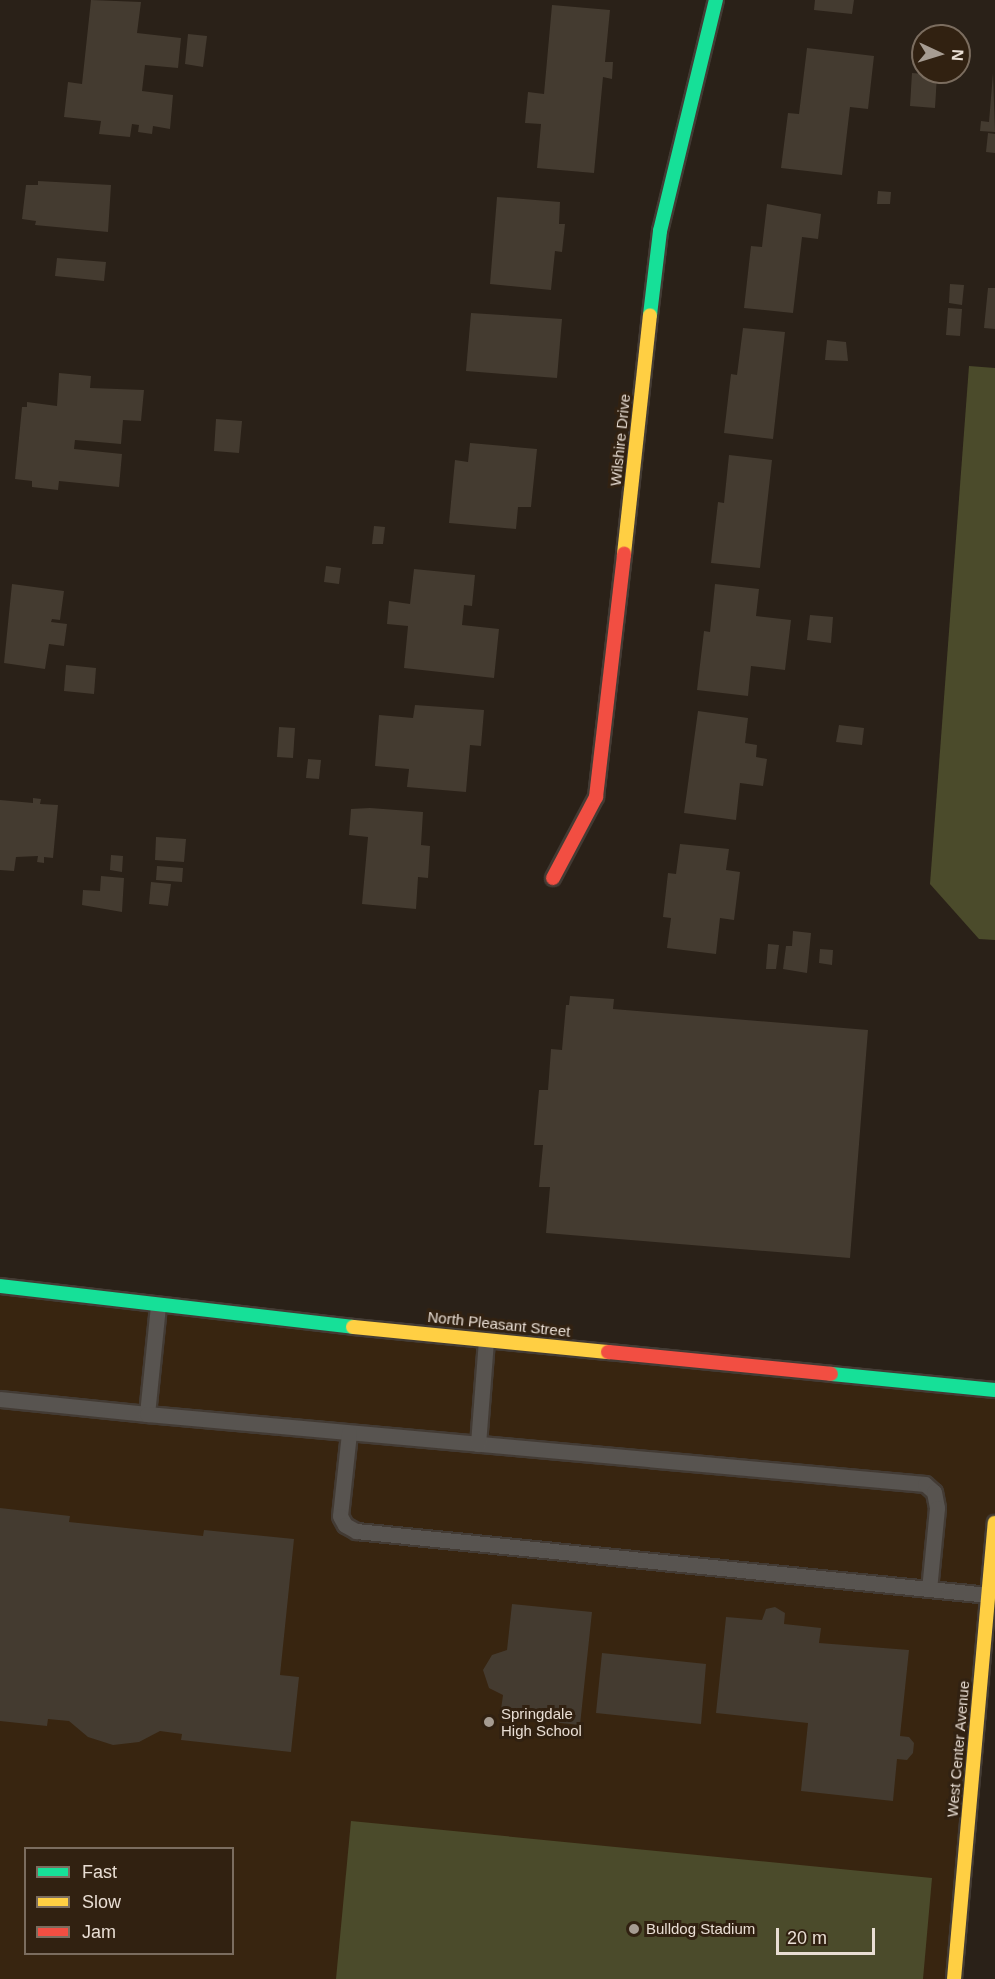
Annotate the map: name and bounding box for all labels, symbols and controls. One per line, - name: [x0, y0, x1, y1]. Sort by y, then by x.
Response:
- north arrow: [911, 24, 971, 84]
- text: N: [949, 49, 966, 62]
- street label: Wilshire Drive: [606, 393, 634, 487]
- street label: North Pleasant Street: [427, 1308, 571, 1340]
- street label: West Center Avenue: [943, 1680, 973, 1818]
- place label: Springdale High School: [501, 1704, 582, 1739]
- marker: Springdale High School: [482, 1715, 496, 1729]
- legend: [24, 1847, 234, 1955]
- text: Fast: [82, 1862, 117, 1882]
- text: Slow: [82, 1892, 121, 1912]
- scale bar: [779, 1916, 878, 1954]
- place label: Bulldog Stadium: [646, 1920, 755, 1938]
- text: Jam: [82, 1922, 116, 1942]
- marker: Bulldog Stadium: [627, 1922, 641, 1936]
- text: 20 m: [787, 1928, 827, 1948]

